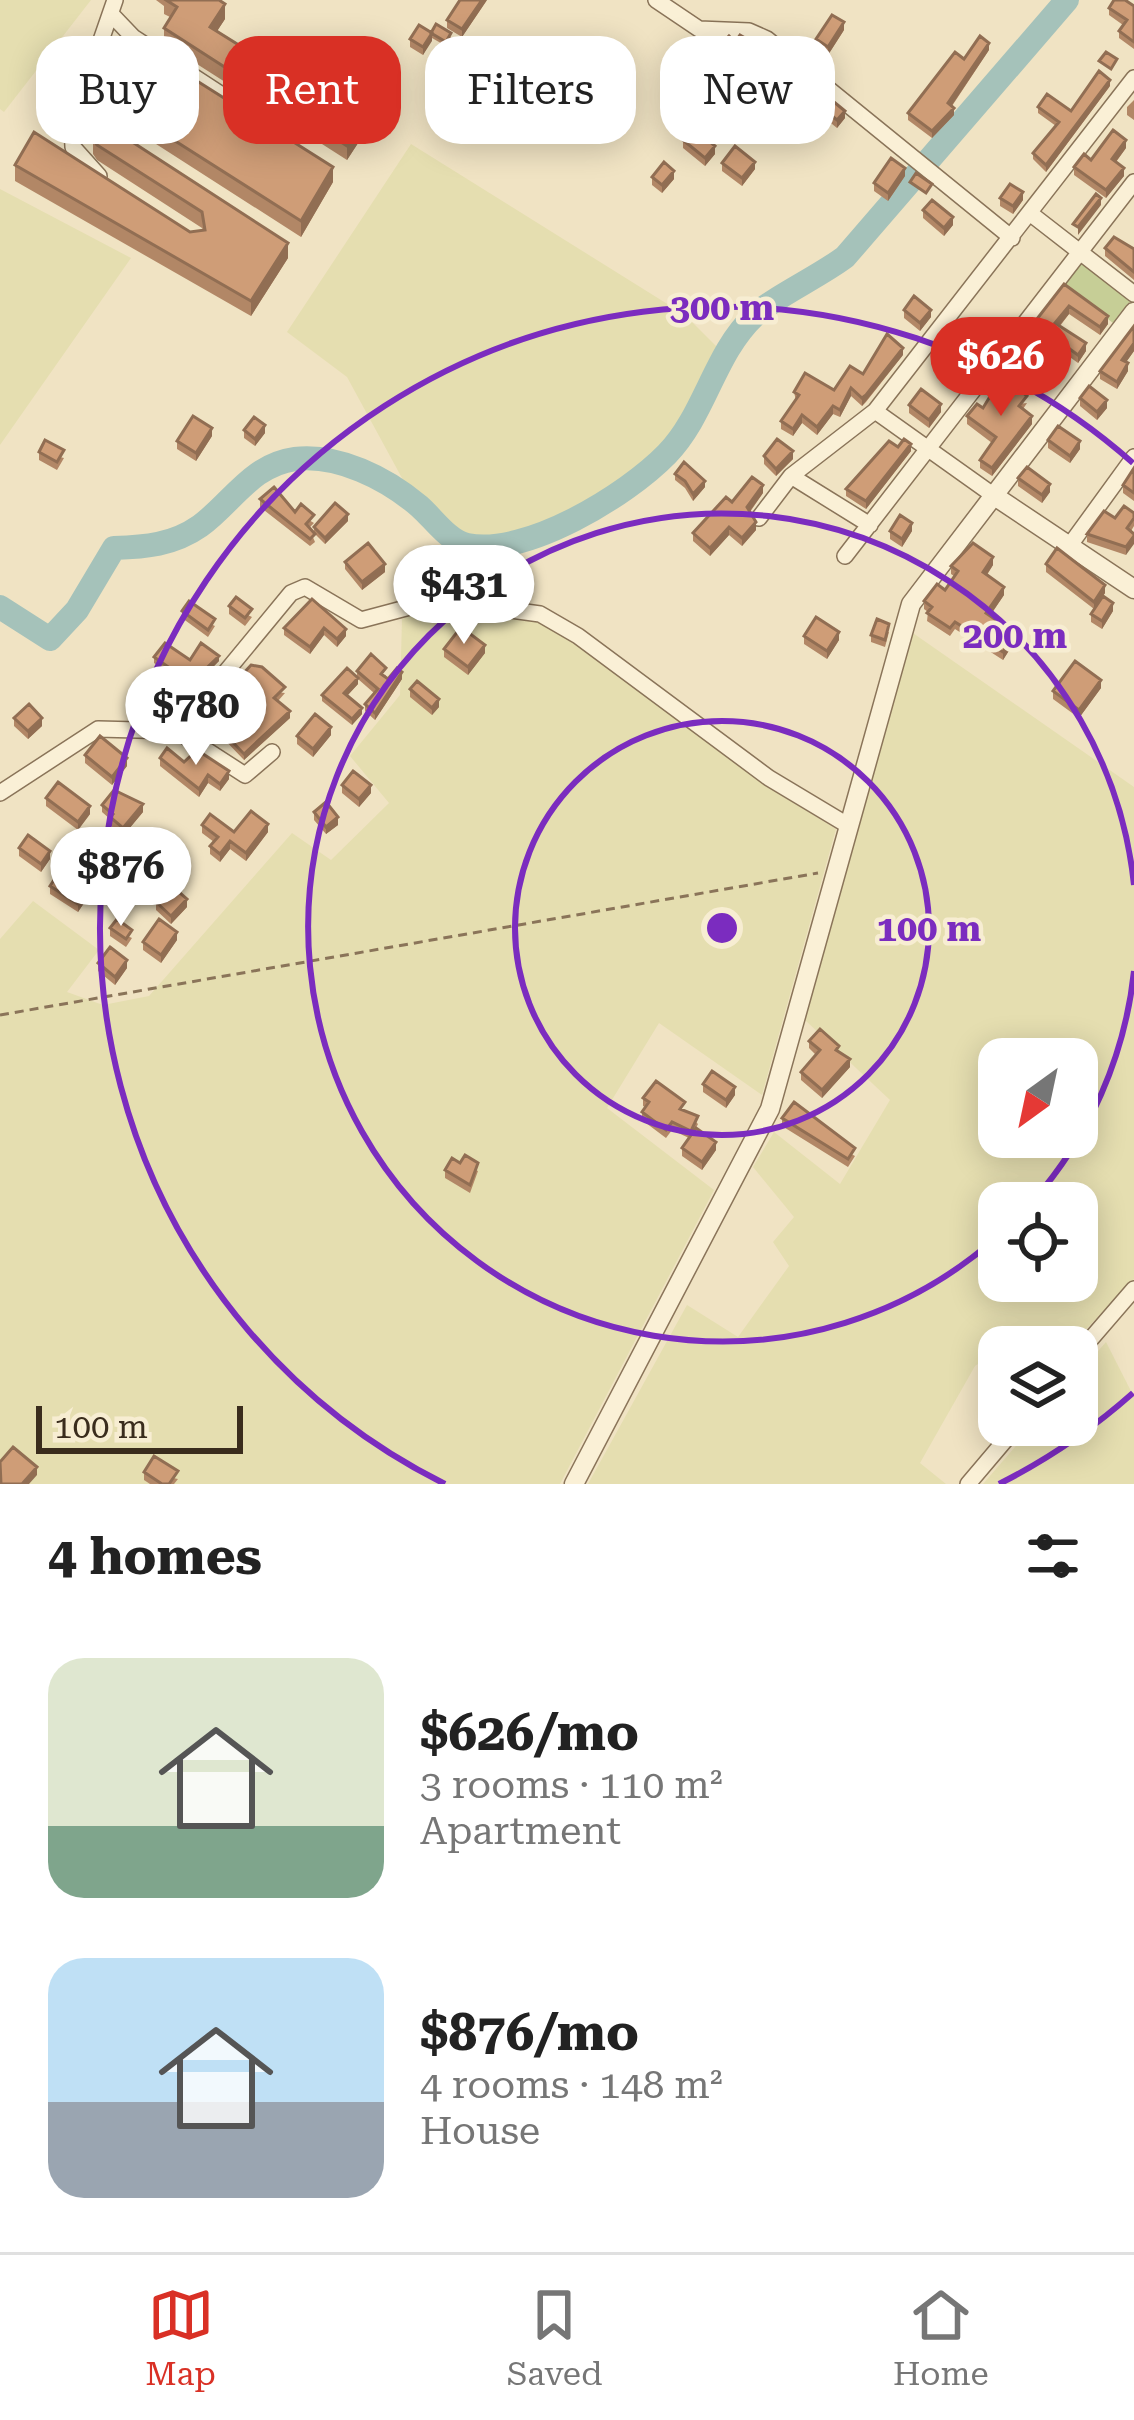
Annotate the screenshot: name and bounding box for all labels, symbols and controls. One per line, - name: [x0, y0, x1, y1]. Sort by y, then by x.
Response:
- chip: Buy: [36, 36, 199, 144]
- chip: Rent: [223, 36, 401, 144]
- chip: Filters: [425, 36, 636, 144]
- chip: New: [660, 36, 835, 144]
- text: 300 m: [670, 287, 774, 329]
- pin: $626: [930, 317, 1072, 419]
- text: $626: [957, 333, 1045, 379]
- pin: $431: [393, 545, 535, 647]
- text: $431: [420, 561, 508, 607]
- text: 200 m: [963, 615, 1067, 657]
- pin: $780: [125, 666, 267, 768]
- text: $780: [152, 682, 240, 728]
- pin: $876: [50, 827, 192, 929]
- text: $876: [77, 843, 165, 889]
- centre of rings: [701, 907, 743, 949]
- text: 100 m: [877, 908, 981, 950]
- north arrow: [978, 1038, 1098, 1158]
- map controls: [978, 1038, 1098, 1446]
- button: locate: [978, 1182, 1098, 1302]
- button: layers: [978, 1326, 1098, 1446]
- scale bar: [36, 1400, 243, 1453]
- text: 100 m: [54, 1407, 148, 1446]
- icon: filters: [1020, 1523, 1086, 1589]
- text: 4 homes: [48, 1527, 262, 1586]
- text: $626/mo: [420, 1703, 639, 1762]
- icon: home: [144, 1706, 288, 1850]
- text: 3 rooms · 110 m²: [420, 1762, 723, 1808]
- text: Apartment: [420, 1808, 621, 1854]
- text: $876/mo: [420, 2003, 639, 2062]
- icon: home: [144, 2006, 288, 2150]
- text: 4 rooms · 148 m²: [420, 2062, 723, 2108]
- text: House: [420, 2108, 540, 2154]
- tab: Map: [145, 2282, 216, 2393]
- tab: Saved: [507, 2282, 602, 2393]
- tab: Home: [893, 2282, 989, 2393]

